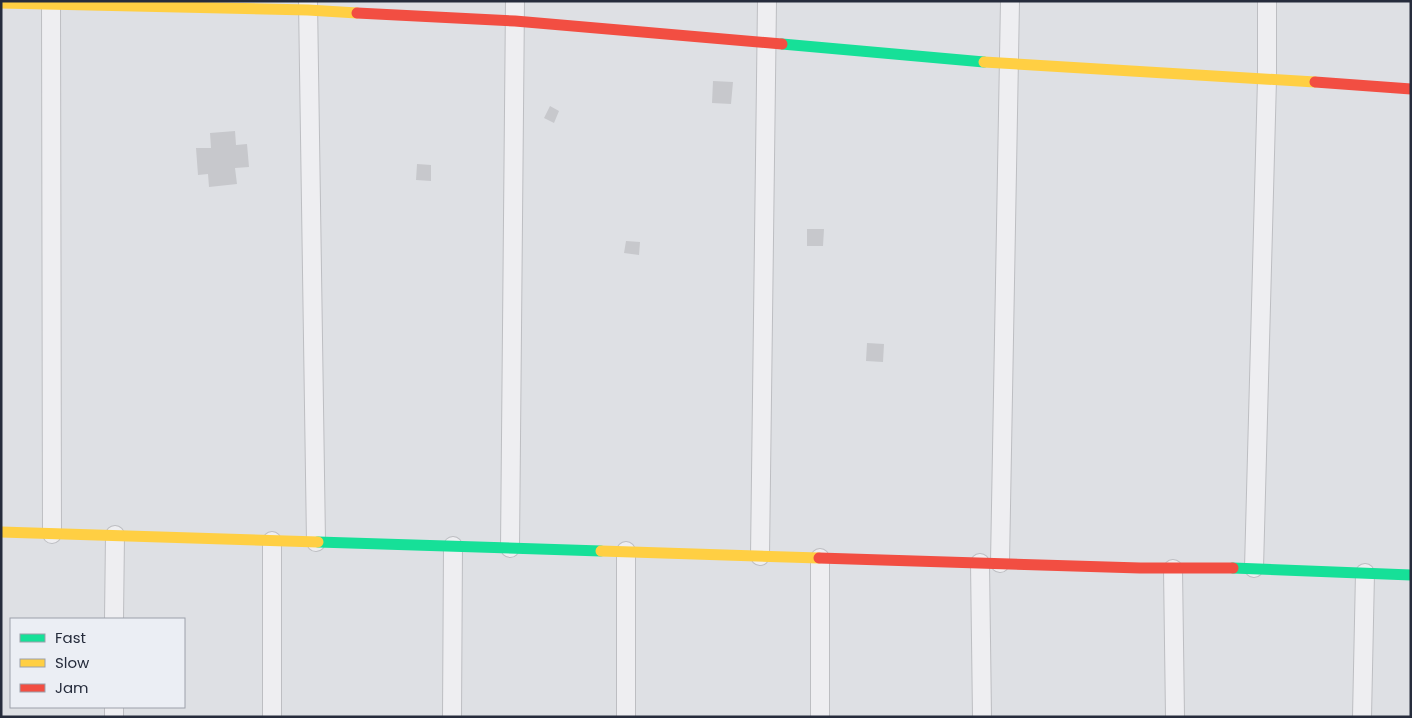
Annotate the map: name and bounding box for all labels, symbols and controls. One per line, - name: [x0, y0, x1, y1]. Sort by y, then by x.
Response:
- legend: [10, 618, 185, 708]
- text: Fast: [55, 627, 86, 648]
- text: Slow: [55, 652, 90, 673]
- text: Jam: [55, 677, 89, 698]

